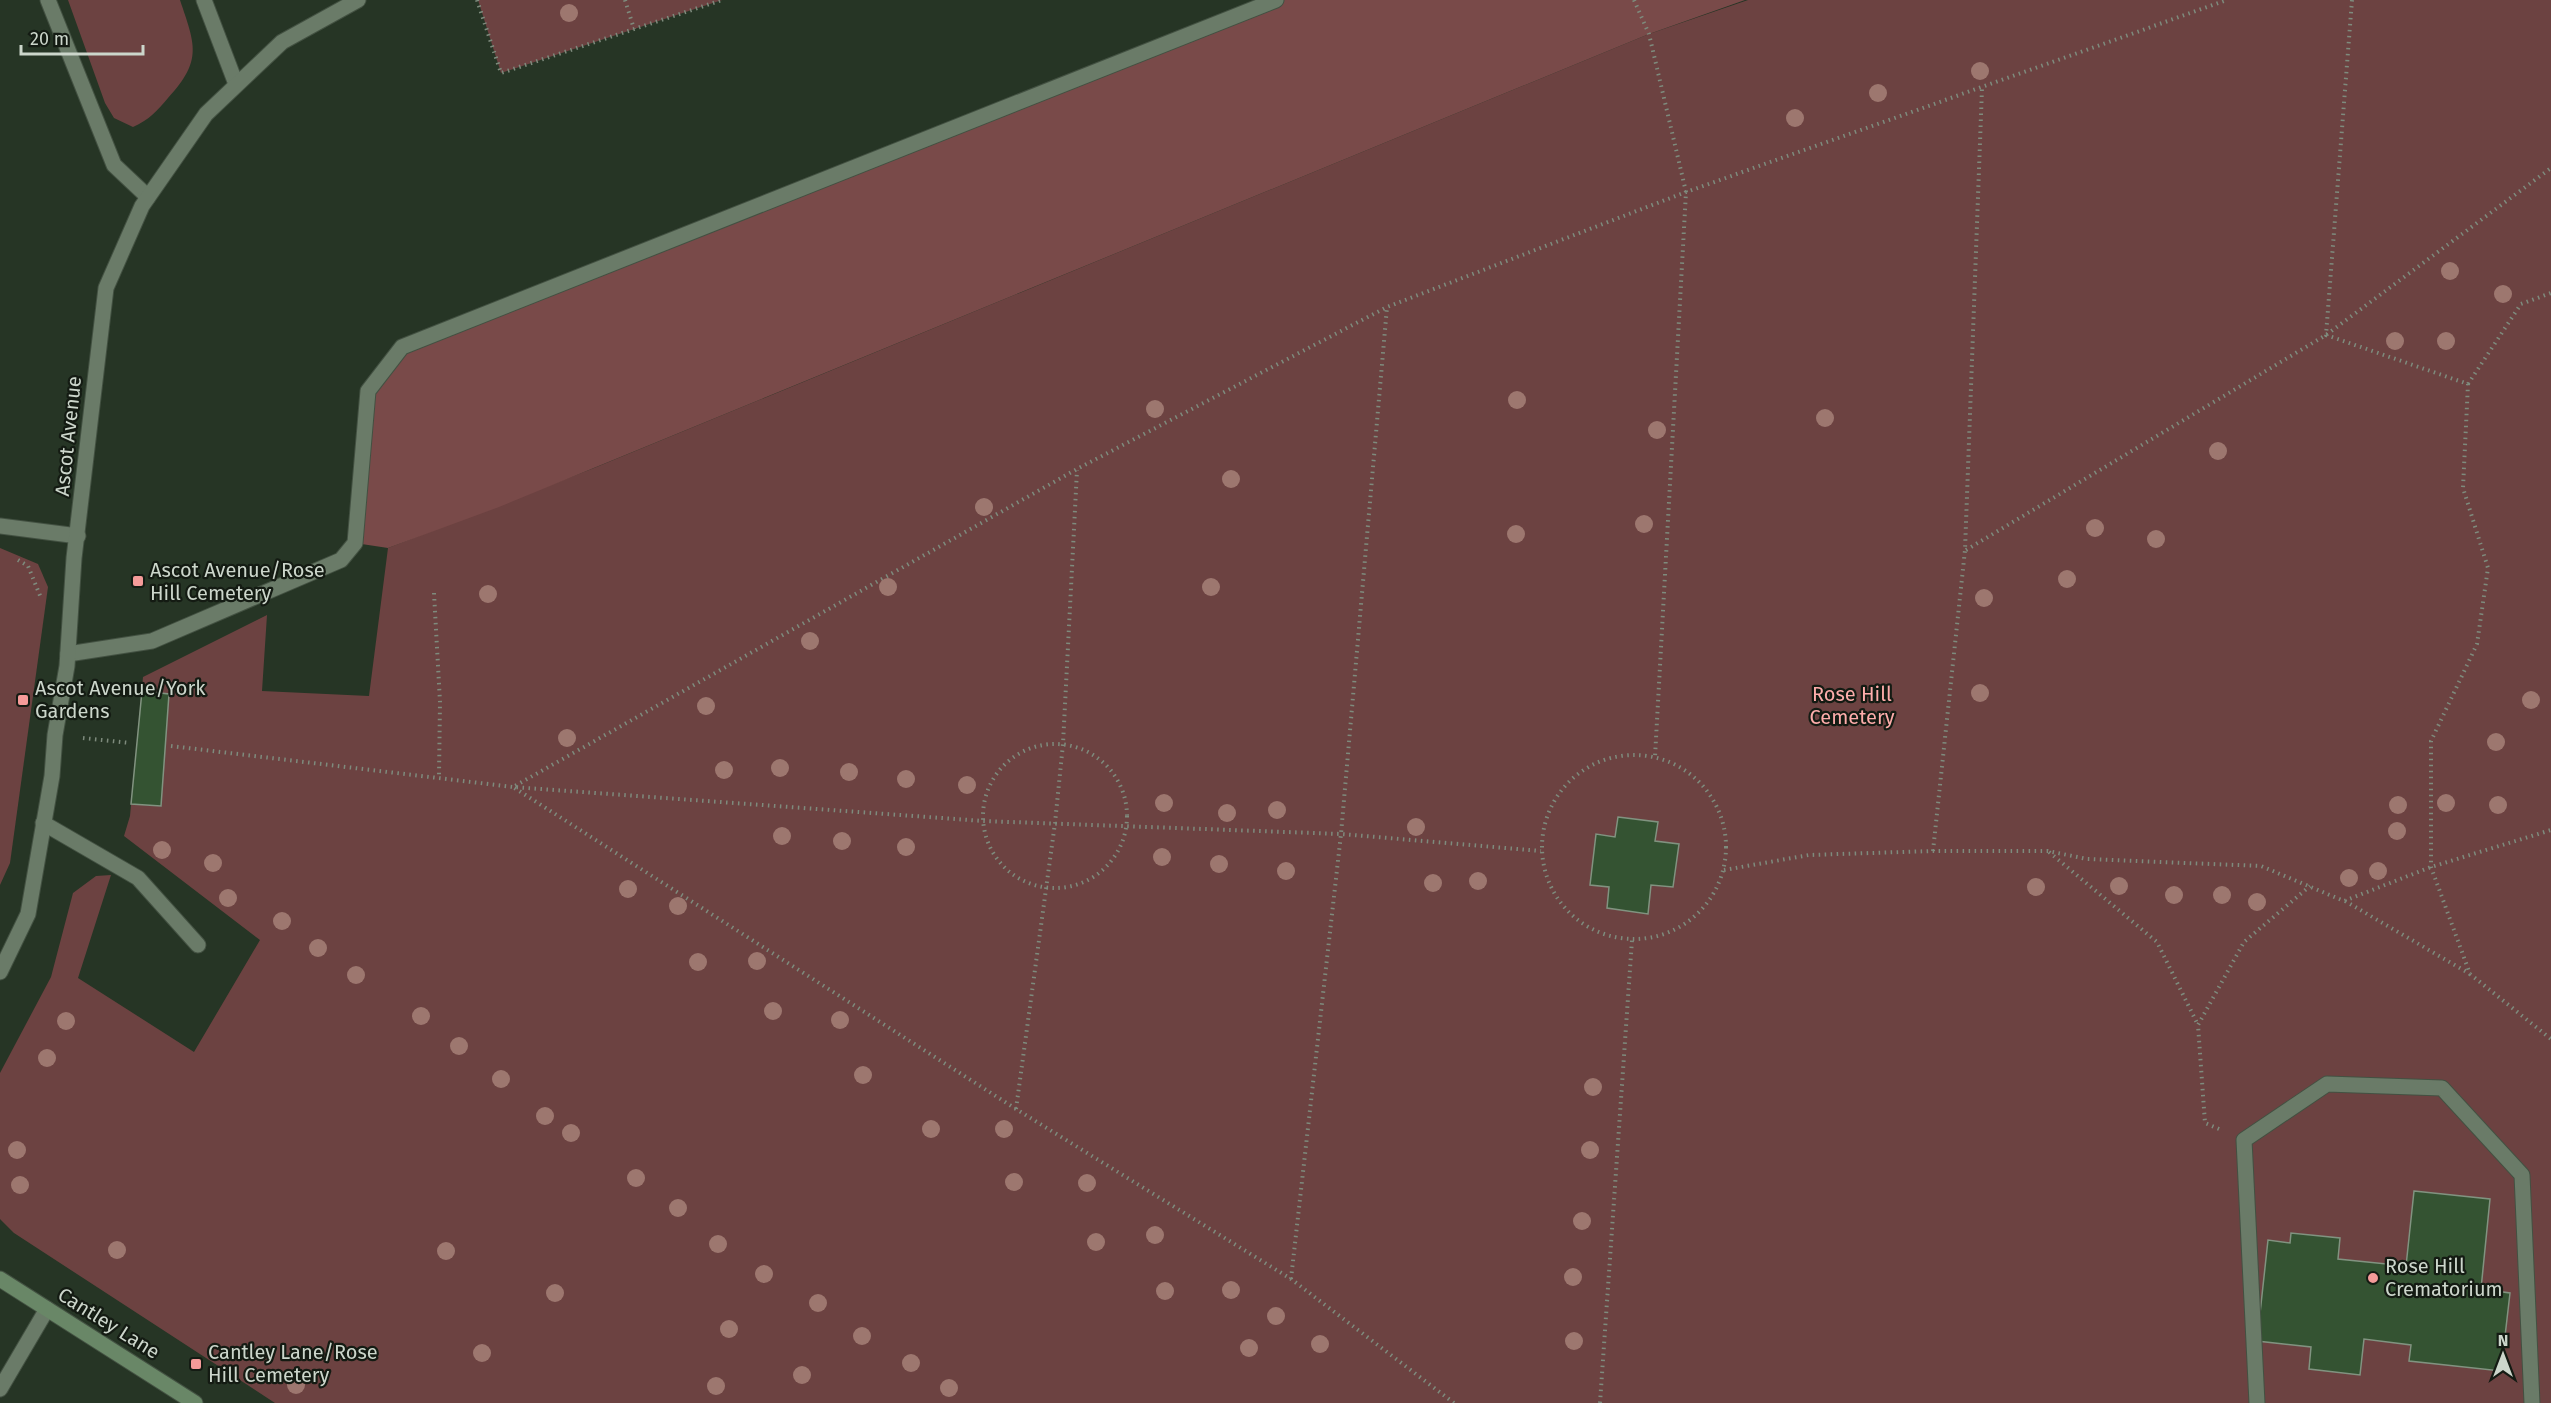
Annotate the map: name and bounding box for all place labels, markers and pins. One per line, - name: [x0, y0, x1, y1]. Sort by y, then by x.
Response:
- place label: Ascot Avenue/Rose Hill Cemetery: [150, 558, 325, 605]
- marker: Ascot Avenue/Rose Hill Cemetery: [131, 574, 145, 588]
- place label: Ascot Avenue/York Gardens: [35, 676, 206, 723]
- marker: Ascot Avenue/York Gardens: [16, 693, 30, 707]
- place label: Rose Hill Crematorium: [2385, 1254, 2503, 1301]
- marker: Rose Hill Crematorium: [2366, 1271, 2380, 1285]
- place label: Cantley Lane/Rose Hill Cemetery: [208, 1340, 378, 1387]
- marker: Cantley Lane/Rose Hill Cemetery: [189, 1357, 203, 1371]

